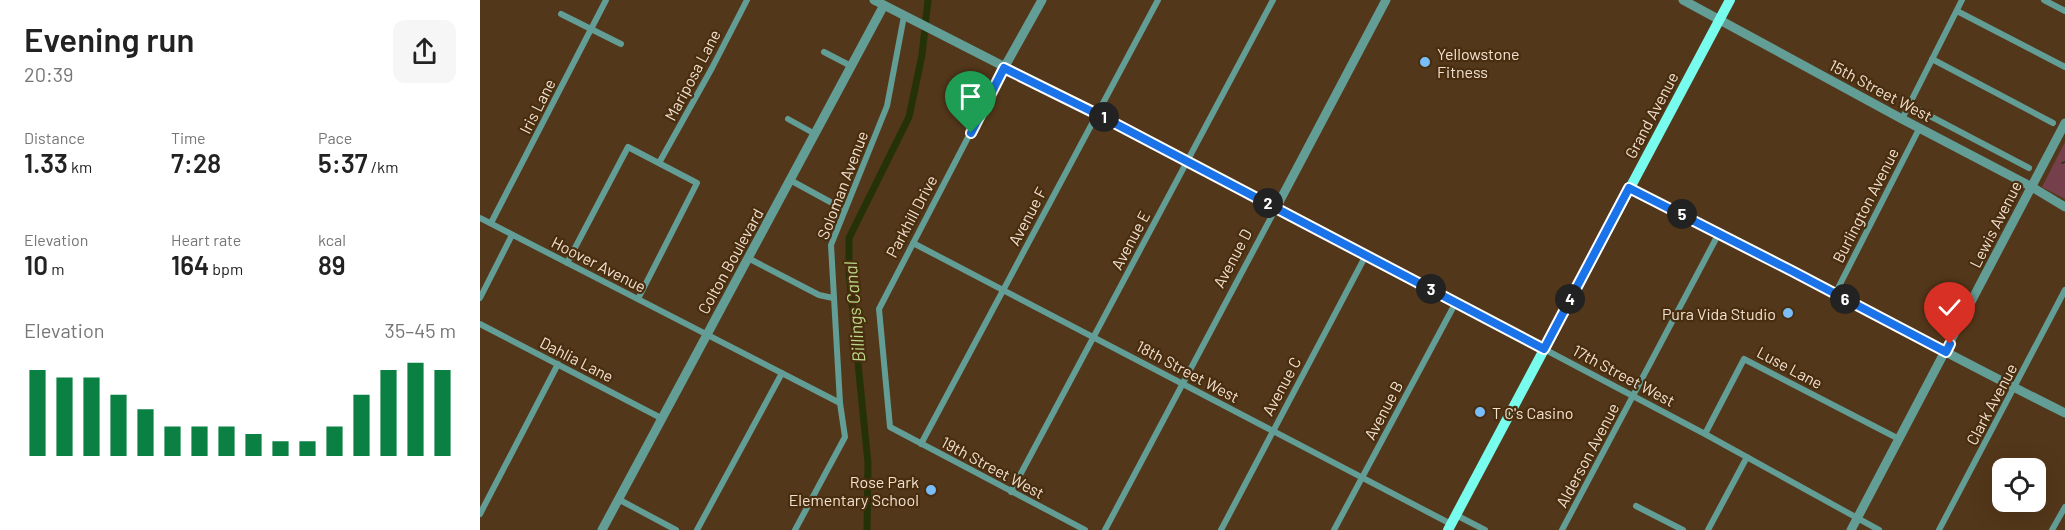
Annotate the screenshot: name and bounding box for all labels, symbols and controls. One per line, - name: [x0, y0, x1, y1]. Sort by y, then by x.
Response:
- text: Evening run: [24, 19, 194, 59]
- button: share: [393, 20, 456, 83]
- street label: Mariposa Lane: [660, 26, 724, 124]
- place label: Yellowstone Fitness: [1437, 44, 1519, 81]
- marker: Yellowstone Fitness: [1418, 55, 1432, 69]
- street label: 15th Street West: [1826, 55, 1936, 125]
- text: 20:39: [24, 62, 74, 86]
- street label: Grand Avenue: [1620, 69, 1682, 161]
- pin: [945, 71, 996, 133]
- street label: Iris Lane: [515, 75, 559, 137]
- icon: arrive: [954, 80, 987, 113]
- pin: 1: [1089, 102, 1119, 132]
- text: 1: [1101, 107, 1107, 126]
- text: Distance: [24, 128, 85, 147]
- text: Time: [171, 128, 206, 147]
- text: Pace: [318, 128, 352, 147]
- street label: Soloman Avenue: [813, 128, 871, 242]
- street label: Burlington Avenue: [1828, 144, 1902, 266]
- text: 1.33: [24, 147, 68, 178]
- text: 7:28: [171, 147, 221, 178]
- text: 5:37: [318, 147, 368, 178]
- text: km: [68, 157, 92, 176]
- text: /km: [368, 157, 398, 176]
- street label: Parkhill Drive: [881, 172, 941, 260]
- street label: Lewis Avenue: [1965, 177, 2025, 271]
- street label: Avenue F: [1004, 184, 1050, 248]
- pin: 2: [1253, 188, 1283, 218]
- text: 2: [1264, 193, 1272, 212]
- pin: 5: [1667, 199, 1697, 229]
- text: 5: [1678, 204, 1686, 223]
- street label: Colton Boulevard: [693, 205, 767, 317]
- street label: Avenue E: [1107, 207, 1153, 273]
- street label: Avenue D: [1209, 225, 1255, 291]
- text: Elevation: [24, 230, 88, 249]
- text: Heart rate: [171, 230, 241, 249]
- text: kcal: [318, 230, 346, 249]
- street label: Hoover Avenue: [549, 232, 649, 296]
- text: 10: [24, 249, 48, 280]
- text: 164: [171, 249, 209, 280]
- text: 89: [318, 249, 346, 280]
- text: m: [48, 259, 64, 278]
- text: bpm: [209, 259, 243, 278]
- water label: Billings Canal: [839, 261, 869, 363]
- pin: 3: [1416, 274, 1446, 304]
- text: 3: [1427, 279, 1435, 298]
- pin: [1924, 282, 1975, 344]
- pin: 4: [1555, 284, 1585, 314]
- pin: 6: [1830, 284, 1860, 314]
- text: 4: [1565, 289, 1575, 308]
- text: 6: [1841, 289, 1849, 308]
- icon: check: [1933, 291, 1966, 324]
- place label: Pura Vida Studio: [1662, 304, 1776, 323]
- marker: Pura Vida Studio: [1781, 306, 1795, 320]
- text: Elevation: [24, 318, 105, 342]
- text: 35–45 m: [385, 318, 456, 342]
- street label: Dahlia Lane: [537, 332, 617, 386]
- street label: 18th Street West: [1133, 336, 1243, 406]
- street label: 17th Street West: [1570, 340, 1678, 410]
- street label: Luse Lane: [1754, 342, 1826, 392]
- street label: Avenue C: [1258, 353, 1304, 419]
- street label: Clark Avenue: [1962, 360, 2020, 448]
- street label: Avenue B: [1360, 377, 1406, 443]
- street label: Alderson Avenue: [1551, 400, 1623, 510]
- place label: T C's Casino: [1492, 403, 1573, 422]
- marker: T C's Casino: [1473, 405, 1487, 419]
- street label: 19th Street West: [938, 432, 1048, 502]
- map controls: [1992, 458, 2046, 512]
- button: locate: [1992, 458, 2046, 512]
- place label: Rose Park Elementary School: [789, 472, 919, 509]
- marker: Rose Park Elementary School: [924, 483, 938, 497]

